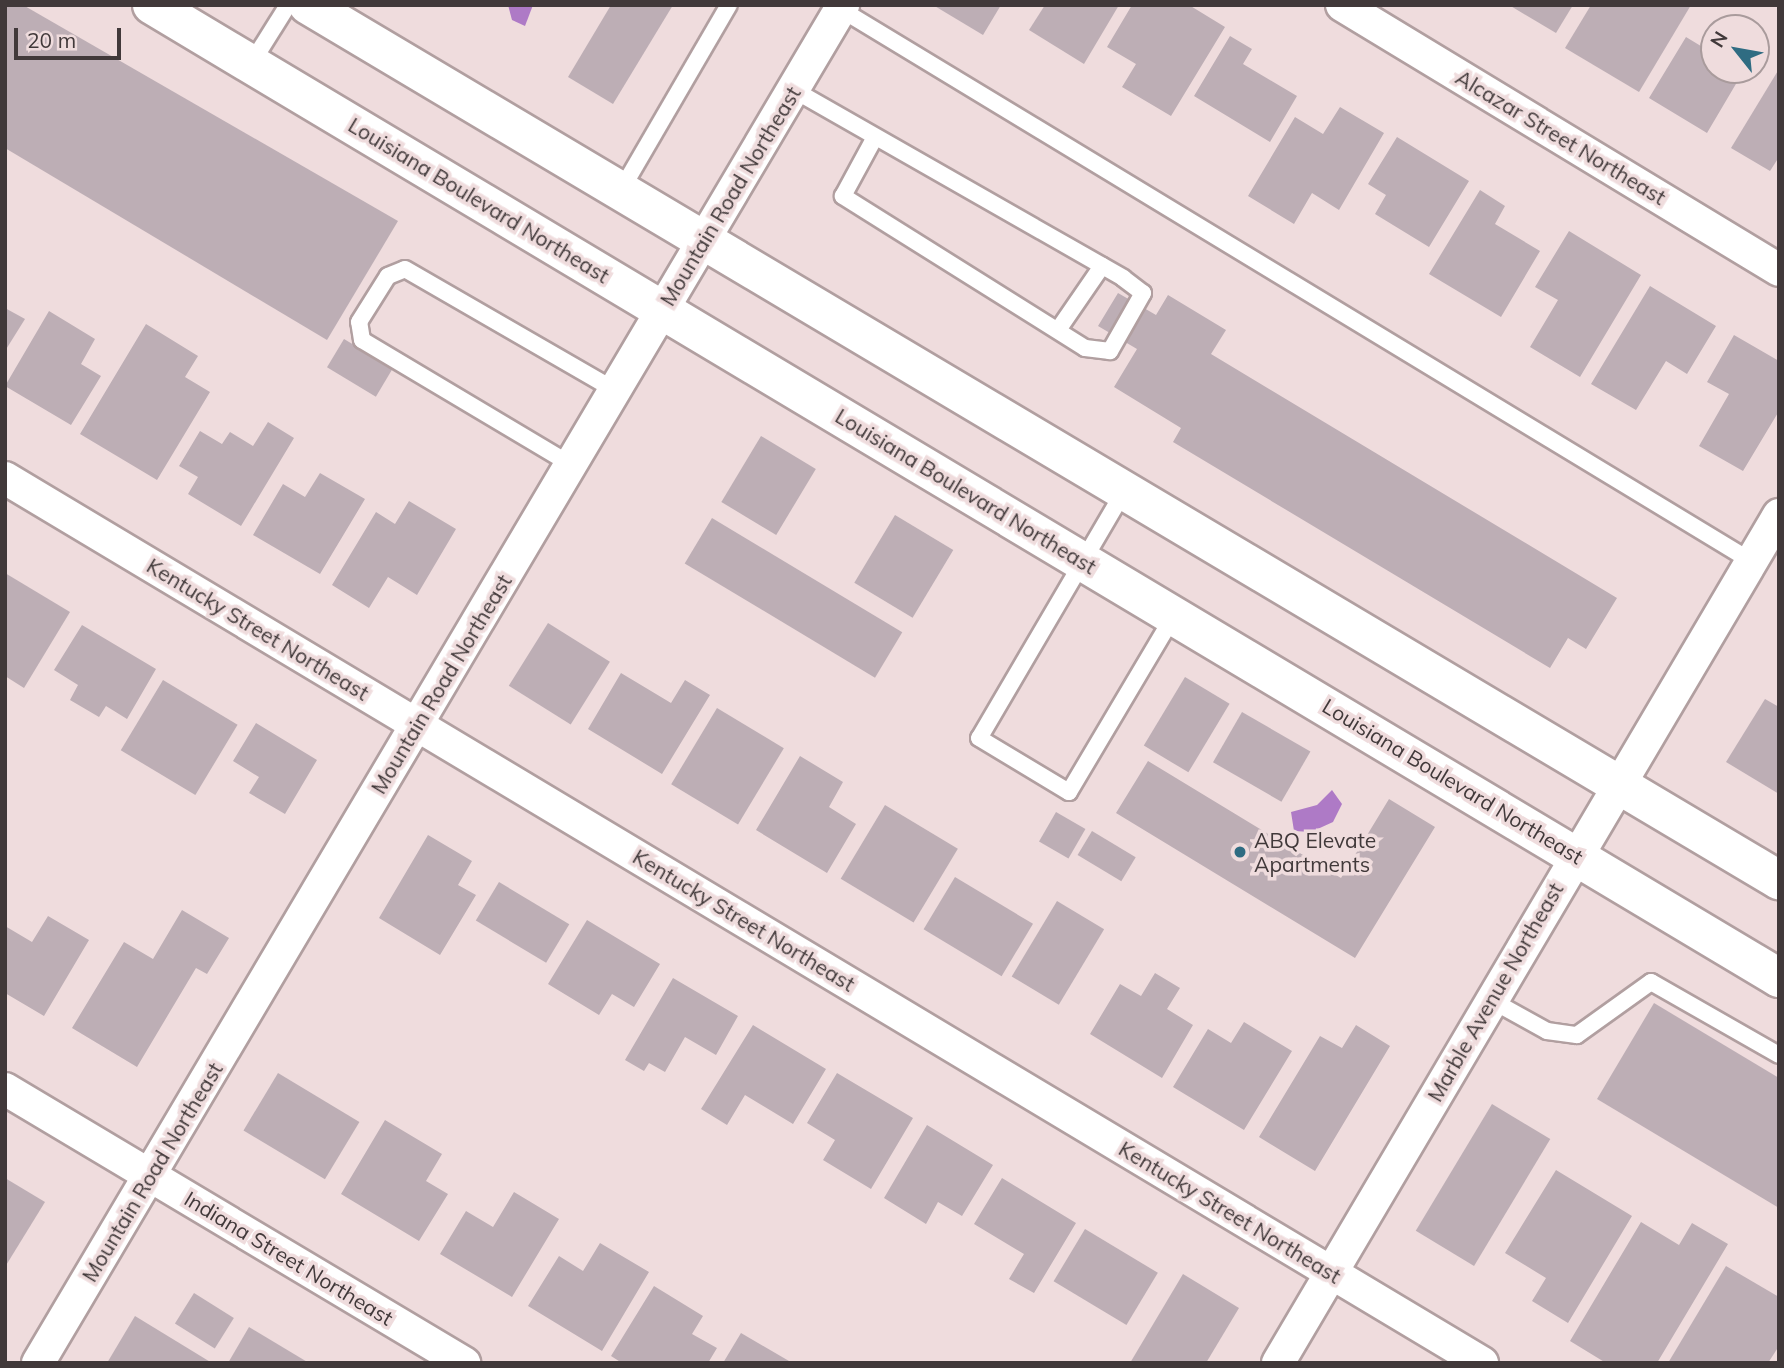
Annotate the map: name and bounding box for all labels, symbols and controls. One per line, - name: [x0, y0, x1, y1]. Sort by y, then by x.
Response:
- scale bar: [18, 14, 124, 58]
- north arrow: [1700, 14, 1770, 84]
- text: 20 m: [27, 27, 76, 53]
- text: N: [1705, 27, 1733, 52]
- street label: Alcazar Street Northeast: [1451, 64, 1671, 210]
- street label: Mountain Road Northeast: [654, 82, 806, 310]
- street label: Louisiana Boulevard Northeast: [344, 112, 614, 288]
- street label: Louisiana Boulevard Northeast: [831, 403, 1101, 579]
- street label: Kentucky Street Northeast: [142, 553, 374, 705]
- street label: Mountain Road Northeast: [365, 570, 517, 798]
- street label: Louisiana Boulevard Northeast: [1318, 693, 1588, 869]
- place label: ABQ Elevate Apartments: [1254, 827, 1376, 877]
- street label: Kentucky Street Northeast: [628, 844, 860, 996]
- marker: ABQ Elevate Apartments: [1232, 844, 1248, 860]
- street label: Marble Avenue Northeast: [1422, 878, 1568, 1106]
- street label: Mountain Road Northeast: [76, 1058, 228, 1286]
- street label: Kentucky Street Northeast: [1114, 1136, 1346, 1288]
- street label: Indiana Street Northeast: [180, 1186, 398, 1330]

